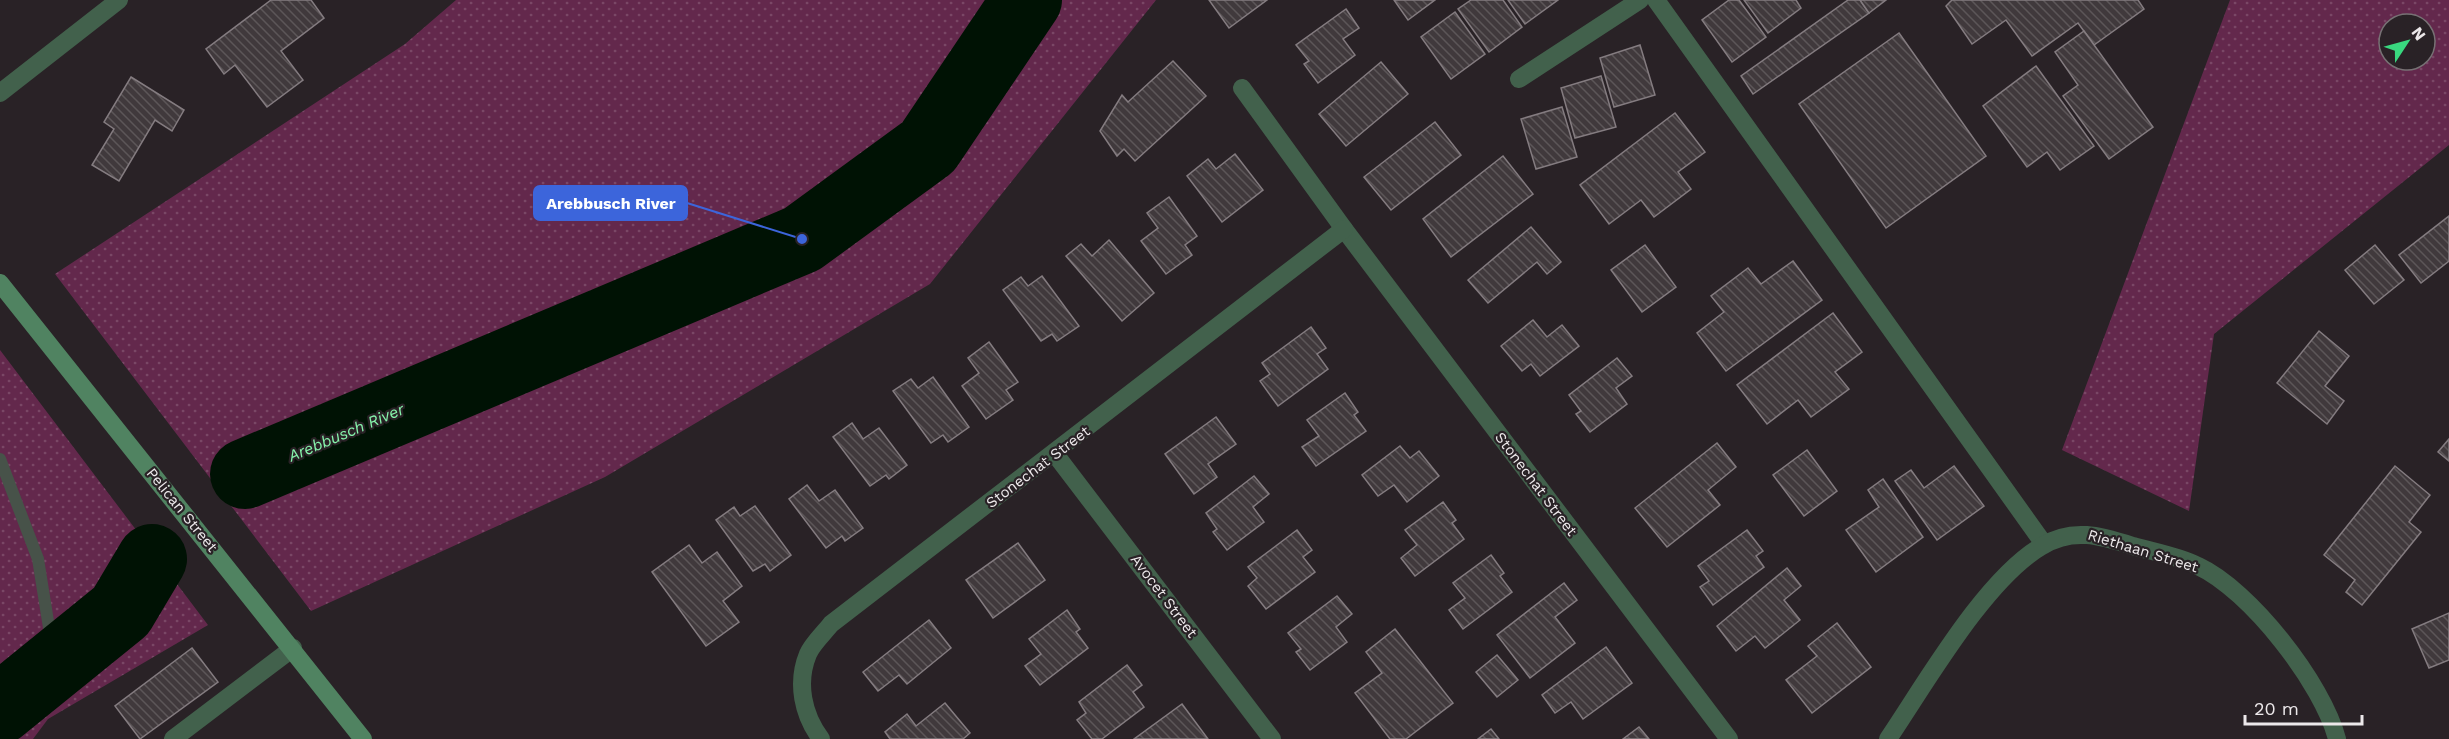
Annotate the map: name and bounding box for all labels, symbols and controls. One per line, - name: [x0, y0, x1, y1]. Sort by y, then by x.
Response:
- north arrow: [2377, 12, 2437, 72]
- text: N: [2408, 23, 2430, 44]
- callout: Arebbusch River: [534, 186, 687, 220]
- text: Arebbusch River: [546, 194, 676, 213]
- water label: Arebbusch River: [284, 399, 408, 466]
- street label: Stonechat Street: [983, 422, 1094, 512]
- street label: Stonechat Street: [1491, 429, 1581, 540]
- street label: Pelican Street: [143, 464, 222, 556]
- street label: Riethaan Street: [2086, 526, 2201, 577]
- street label: Avocet Street: [1127, 551, 1202, 642]
- scale bar: [2245, 688, 2362, 726]
- text: 20 m: [2254, 698, 2299, 719]

